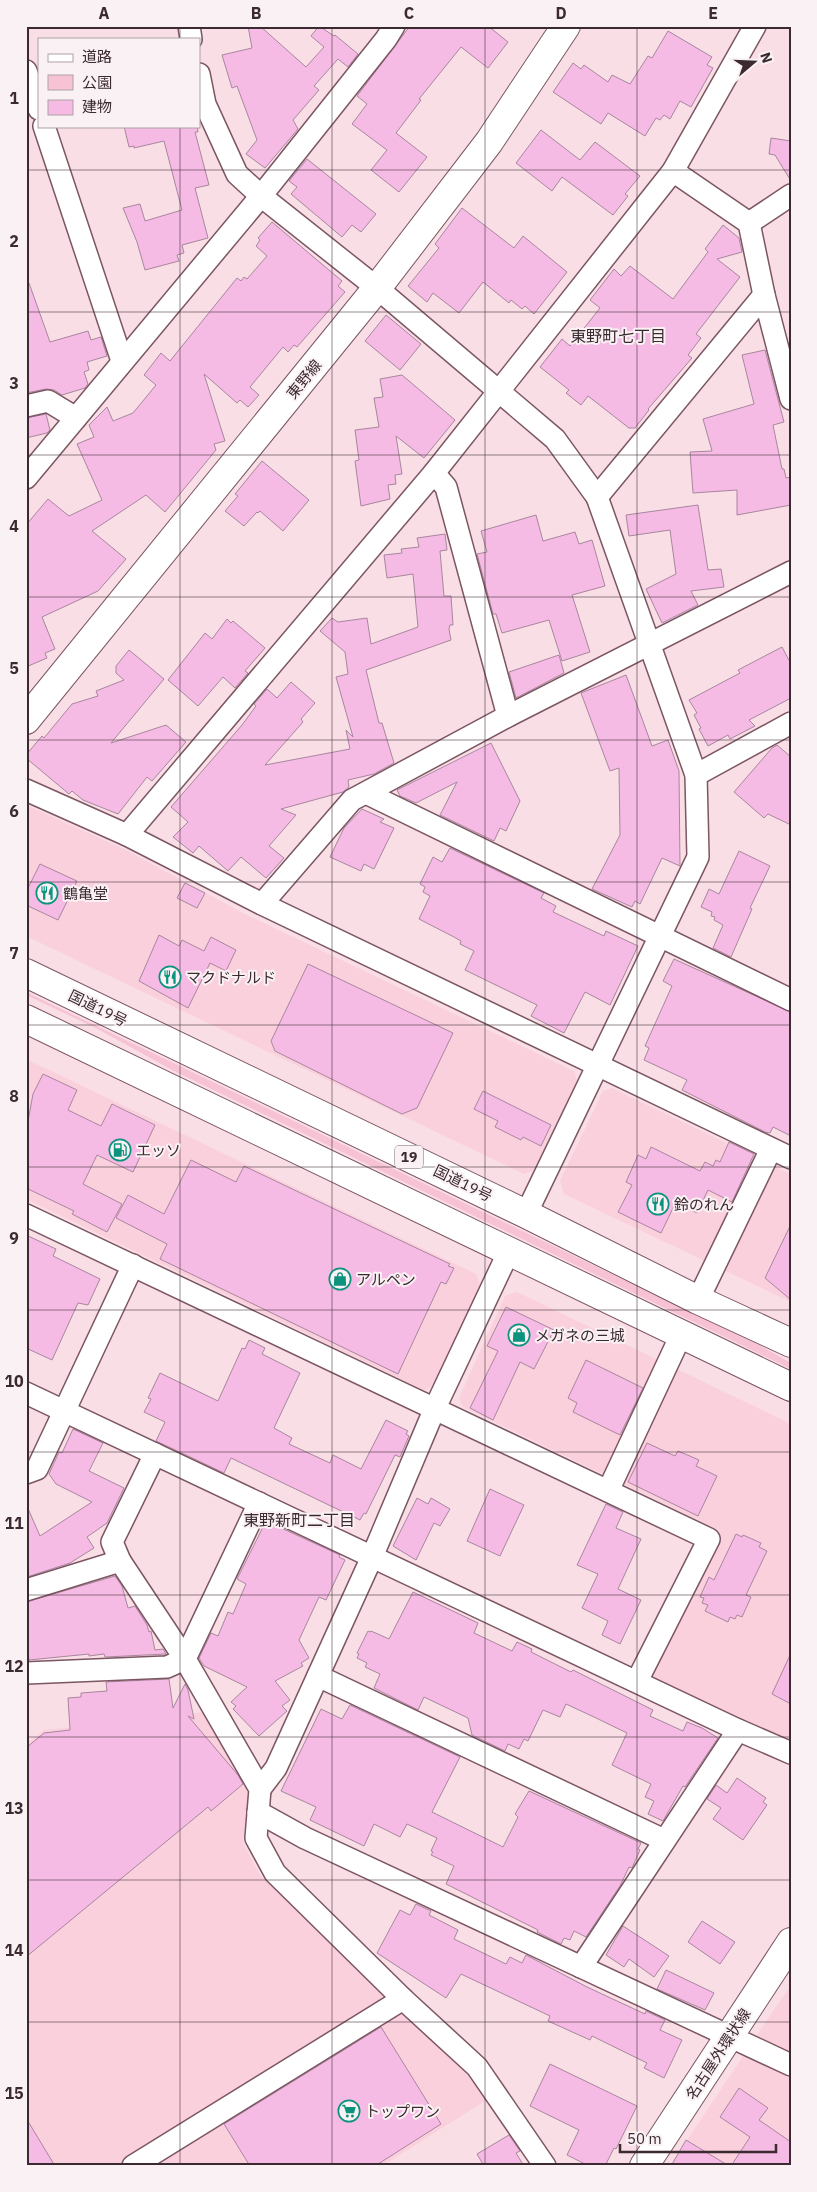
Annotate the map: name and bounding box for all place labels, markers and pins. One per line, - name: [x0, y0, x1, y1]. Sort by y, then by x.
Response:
- restaurant icon: 鶴亀堂: [35, 881, 59, 905]
- place label: 鶴亀堂: [63, 884, 108, 903]
- restaurant icon: マクドナルド: [158, 965, 182, 989]
- place label: マクドナルド: [186, 968, 276, 987]
- fuel station icon: エッソ: [108, 1138, 132, 1162]
- place label: エッソ: [136, 1141, 181, 1160]
- restaurant icon: 鈴のれん: [646, 1192, 670, 1216]
- place label: 鈴のれん: [674, 1195, 734, 1214]
- shop icon: アルペン: [328, 1267, 352, 1291]
- place label: アルペン: [356, 1270, 416, 1289]
- shop icon: メガネの三城: [507, 1323, 531, 1347]
- place label: メガネの三城: [535, 1326, 625, 1345]
- supermarket icon: トップワン: [337, 2099, 361, 2123]
- place label: トップワン: [365, 2102, 440, 2121]

